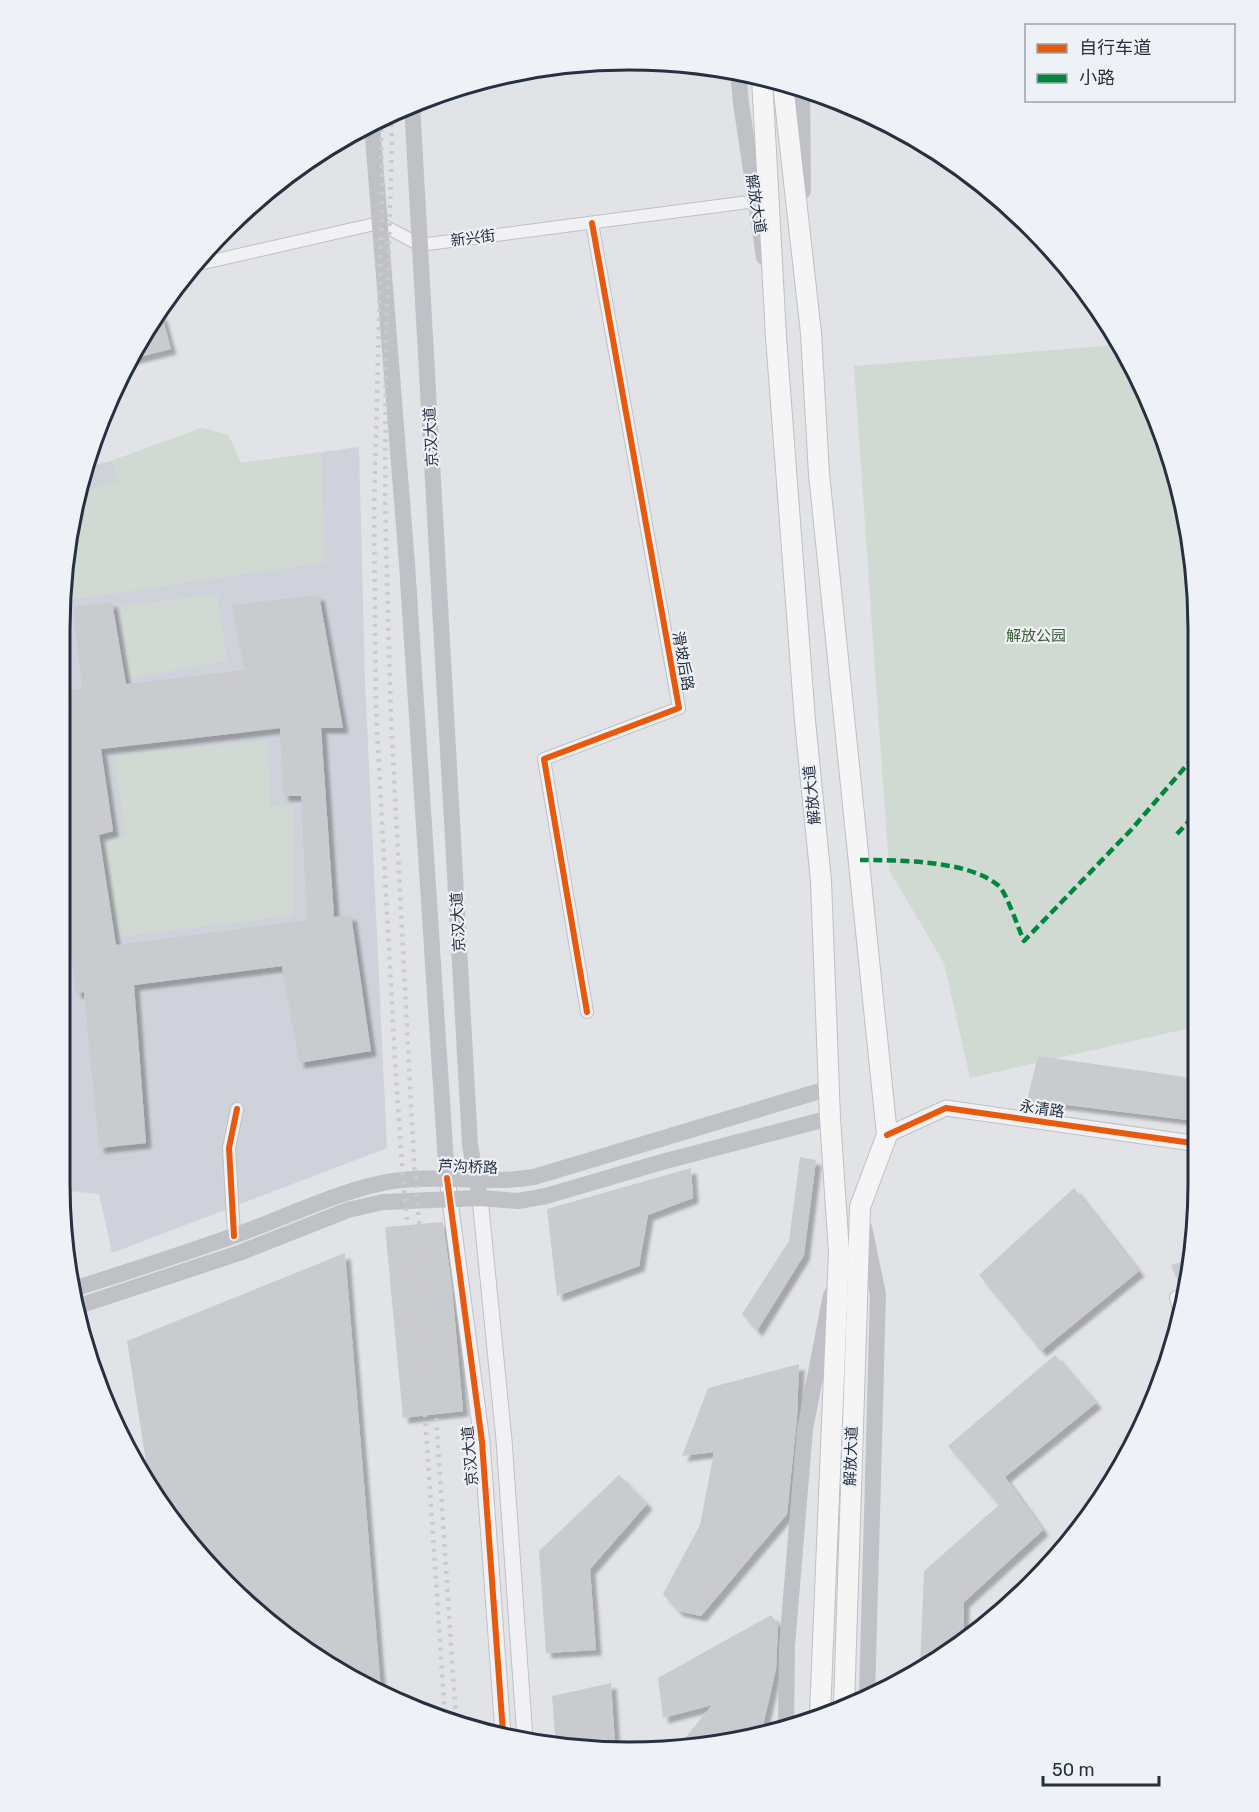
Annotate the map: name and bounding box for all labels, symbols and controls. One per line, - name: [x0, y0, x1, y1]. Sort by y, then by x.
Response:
- legend: [1025, 24, 1235, 102]
- text: 自行车道: [1079, 37, 1151, 59]
- text: 小路: [1079, 67, 1115, 89]
- street label: 解放大道: [742, 173, 770, 235]
- street label: 新兴街: [450, 226, 496, 250]
- street label: 京汉大道: [420, 407, 442, 467]
- park label: 解放公园: [1006, 627, 1066, 645]
- street label: 滑坡后路: [669, 630, 697, 692]
- street label: 解放大道: [800, 764, 824, 826]
- street label: 京汉大道: [447, 892, 469, 952]
- street label: 永清路: [1018, 1097, 1066, 1121]
- street label: 芦沟桥路: [438, 1157, 498, 1177]
- street label: 京汉大道: [458, 1425, 482, 1487]
- street label: 解放大道: [841, 1426, 861, 1486]
- scale bar: [1043, 1749, 1158, 1787]
- text: 50 m: [1052, 1759, 1095, 1781]

